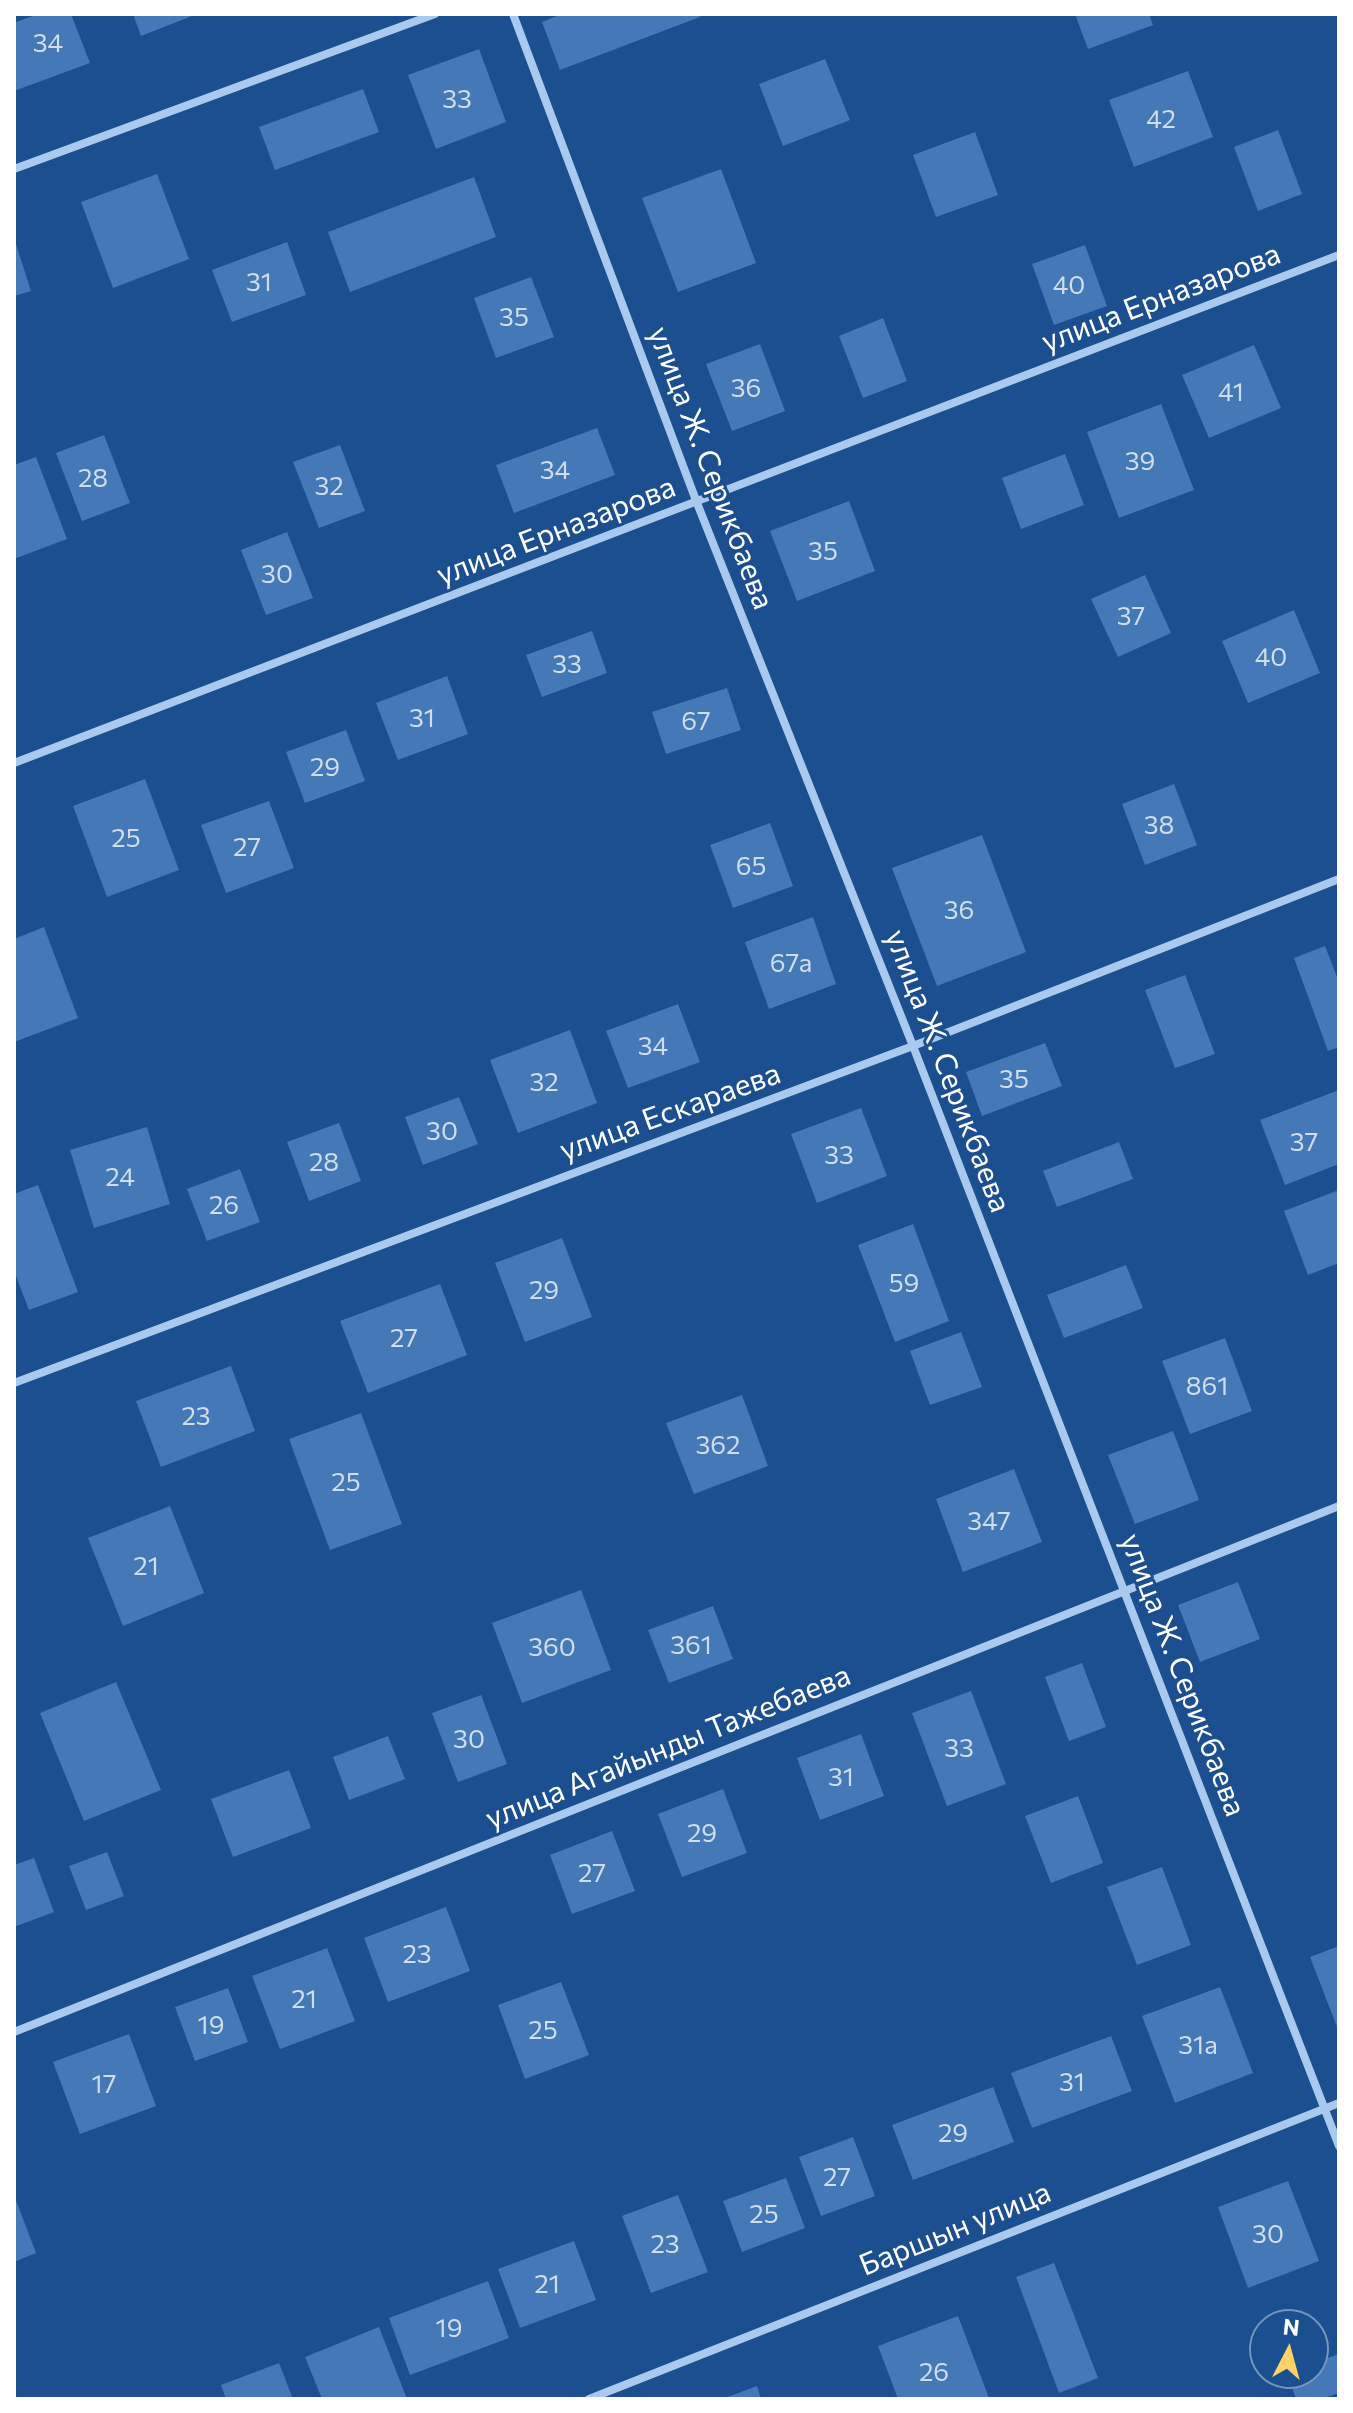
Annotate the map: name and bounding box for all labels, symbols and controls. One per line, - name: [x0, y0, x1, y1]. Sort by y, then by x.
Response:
- house number: 34: [33, 27, 63, 59]
- house number: 33: [442, 83, 472, 115]
- house number: 42: [1146, 103, 1176, 135]
- street label: улица Ерназарова: [1037, 236, 1285, 360]
- house number: 31: [246, 266, 272, 298]
- house number: 40: [1053, 269, 1085, 301]
- house number: 35: [499, 301, 529, 333]
- street label: улица Ж. Серикбаева: [640, 322, 782, 614]
- house number: 36: [731, 372, 761, 404]
- house number: 41: [1218, 376, 1244, 408]
- house number: 39: [1125, 445, 1155, 477]
- house number: 34: [540, 454, 570, 486]
- house number: 28: [78, 462, 108, 494]
- street label: улица Ерназарова: [432, 469, 680, 593]
- house number: 32: [314, 470, 344, 502]
- house number: 35: [808, 535, 838, 567]
- house number: 30: [261, 558, 293, 590]
- house number: 37: [1117, 600, 1145, 632]
- house number: 40: [1255, 641, 1287, 673]
- house number: 33: [552, 648, 582, 680]
- house number: 31: [409, 702, 435, 734]
- house number: 67: [681, 705, 711, 737]
- house number: 29: [310, 751, 340, 783]
- house number: 38: [1144, 809, 1174, 841]
- house number: 25: [111, 822, 141, 854]
- house number: 27: [233, 831, 261, 863]
- house number: 65: [736, 850, 766, 882]
- house number: 36: [944, 894, 974, 926]
- street label: улица Ж. Серикбаева: [877, 925, 1019, 1217]
- house number: 67а: [770, 947, 812, 979]
- house number: 34: [638, 1030, 668, 1062]
- street label: улица Ескараева: [555, 1055, 785, 1169]
- house number: 35: [999, 1063, 1029, 1095]
- house number: 32: [529, 1066, 559, 1098]
- house number: 30: [426, 1115, 458, 1147]
- house number: 37: [1290, 1126, 1318, 1158]
- house number: 33: [824, 1139, 854, 1171]
- house number: 28: [309, 1146, 339, 1178]
- house number: 24: [105, 1161, 135, 1193]
- house number: 26: [209, 1189, 239, 1221]
- house number: 59: [889, 1267, 919, 1299]
- house number: 29: [529, 1274, 559, 1306]
- house number: 27: [390, 1322, 418, 1354]
- house number: 861: [1186, 1370, 1228, 1402]
- house number: 23: [181, 1400, 211, 1432]
- house number: 362: [696, 1429, 740, 1461]
- house number: 25: [331, 1466, 361, 1498]
- house number: 347: [967, 1505, 1011, 1537]
- street label: улица Ж. Серикбаева: [1112, 1529, 1254, 1821]
- house number: 21: [133, 1550, 159, 1582]
- house number: 361: [670, 1629, 712, 1661]
- house number: 360: [528, 1631, 576, 1663]
- street label: улица Агайынды Тажебаева: [480, 1657, 856, 1837]
- house number: 30: [453, 1723, 485, 1755]
- house number: 33: [944, 1732, 974, 1764]
- house number: 31: [828, 1761, 854, 1793]
- house number: 29: [687, 1817, 717, 1849]
- house number: 27: [578, 1857, 606, 1889]
- house number: 23: [402, 1938, 432, 1970]
- house number: 21: [291, 1983, 317, 2015]
- house number: 19: [198, 2009, 224, 2041]
- house number: 25: [528, 2014, 558, 2046]
- house number: 31а: [1178, 2029, 1218, 2061]
- house number: 31: [1059, 2066, 1085, 2098]
- house number: 17: [92, 2068, 116, 2100]
- house number: 29: [938, 2117, 968, 2149]
- house number: 27: [823, 2161, 851, 2193]
- street label: Баршын улица: [854, 2174, 1056, 2284]
- house number: 25: [749, 2198, 779, 2230]
- house number: 30: [1252, 2218, 1284, 2250]
- house number: 23: [650, 2228, 680, 2260]
- house number: 21: [534, 2268, 560, 2300]
- north arrow: [1249, 2309, 1329, 2389]
- house number: 19: [436, 2312, 462, 2344]
- text: N: [1282, 2312, 1301, 2341]
- house number: 26: [919, 2356, 949, 2388]

